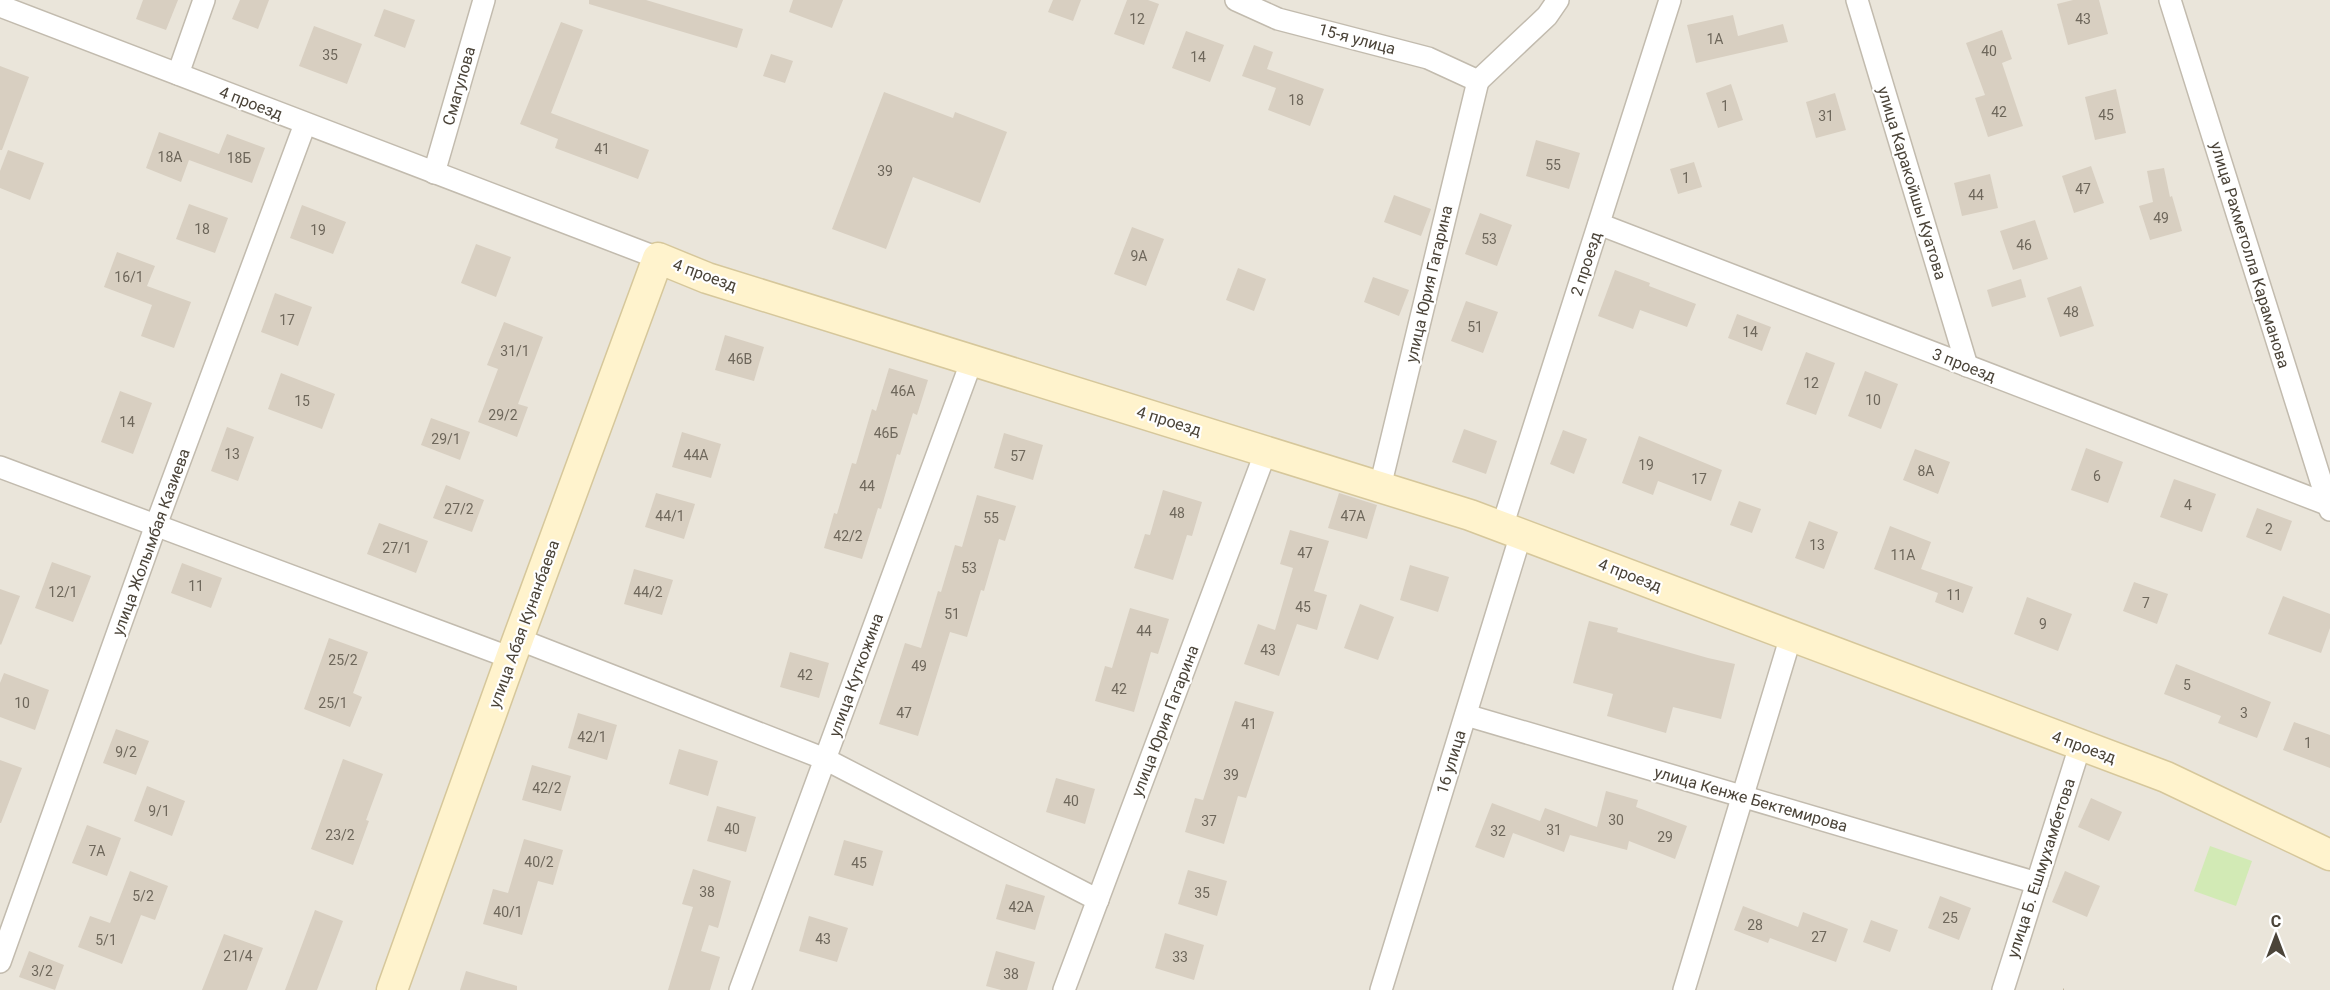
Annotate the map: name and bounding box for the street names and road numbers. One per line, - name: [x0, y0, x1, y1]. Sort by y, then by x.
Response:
- street label: 15-я улица: [1316, 20, 1398, 58]
- street label: Смагулова: [439, 44, 479, 128]
- street label: 4 проезд: [217, 82, 286, 124]
- street label: улица Каракойшы Куатова: [1874, 84, 1950, 282]
- street label: улица Рахметолла Караманова: [2206, 139, 2294, 371]
- street label: улица Юрия Гагарина: [1402, 204, 1456, 364]
- street label: 2 проезд: [1567, 229, 1605, 299]
- street label: 4 проезд: [670, 255, 740, 295]
- street label: 3 проезд: [1930, 344, 1999, 386]
- street label: 4 проезд: [1134, 402, 1204, 440]
- street label: улица Жолымбая Казиева: [108, 446, 194, 638]
- street label: улица Абая Кунанбаева: [485, 537, 563, 711]
- street label: 4 проезд: [1596, 554, 1665, 596]
- street label: улица Куткожина: [825, 611, 887, 739]
- street label: улица Юрия Гагарина: [1127, 643, 1203, 799]
- street label: 4 проезд: [2049, 727, 2119, 767]
- street label: 16 улица: [1432, 728, 1470, 796]
- street label: улица Кенже Бектемирова: [1652, 762, 1850, 836]
- street label: улица Б. Ешмухамбетова: [2003, 776, 2079, 960]

